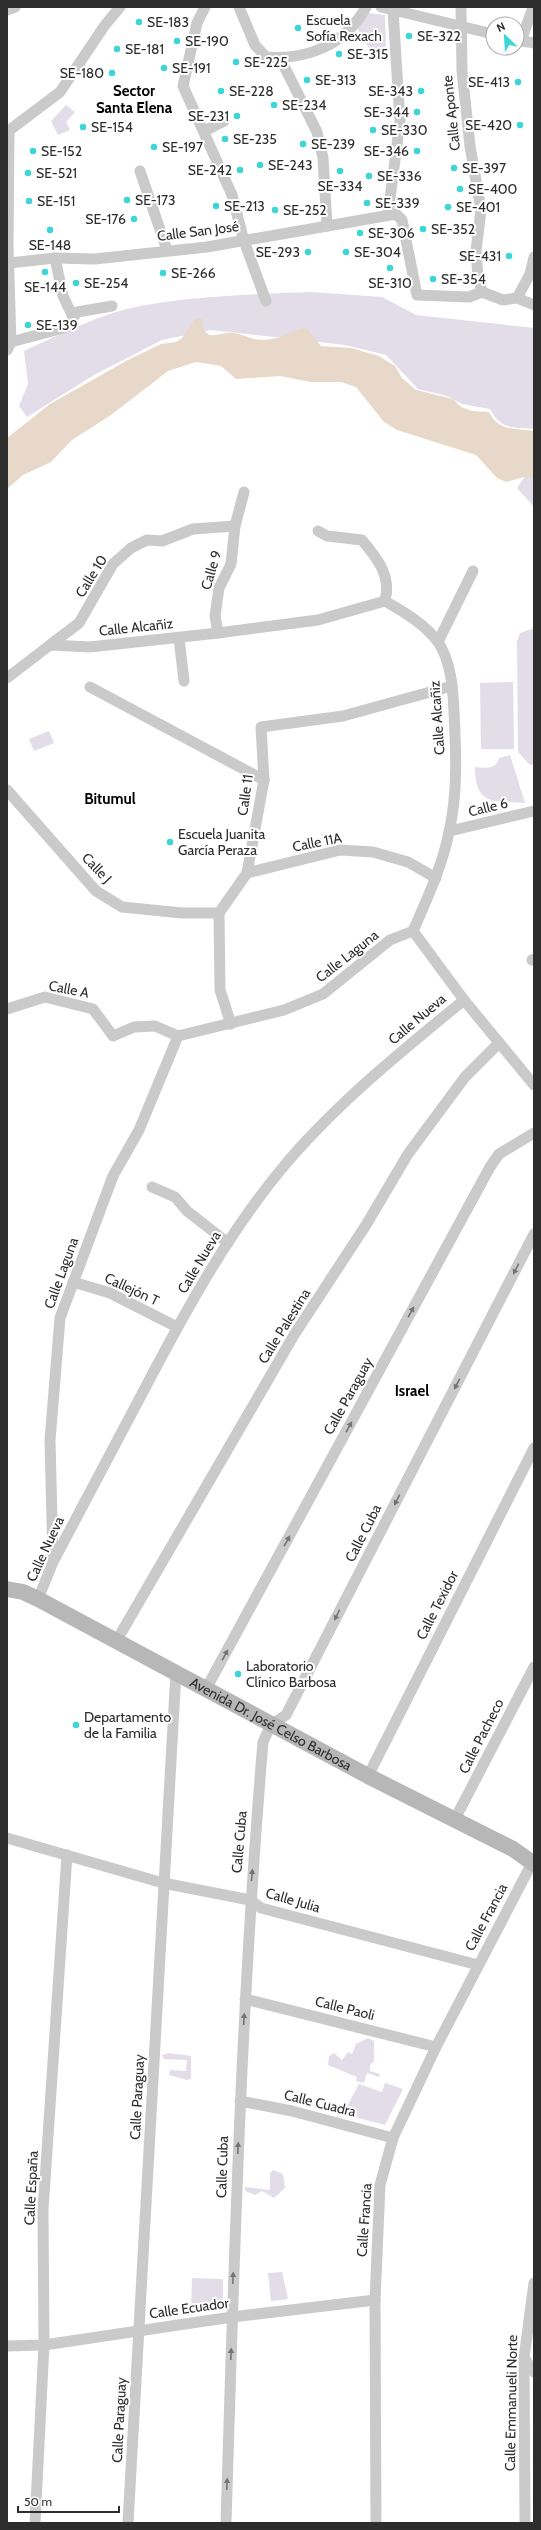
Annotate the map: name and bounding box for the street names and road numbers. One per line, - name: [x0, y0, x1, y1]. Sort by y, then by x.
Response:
- street label: Calle Aponte: [438, 74, 464, 152]
- street label: Calle San José: [156, 217, 240, 245]
- street label: Calle 9: [197, 548, 225, 592]
- street label: Calle 10: [71, 551, 111, 601]
- street label: Calle Alcañiz: [98, 614, 174, 640]
- street label: Calle Alcañiz: [425, 680, 449, 756]
- street label: Calle 11: [233, 773, 257, 817]
- street label: Calle 6: [466, 793, 510, 821]
- street label: Calle 11A: [291, 828, 344, 856]
- street label: Calle J: [78, 849, 116, 887]
- street label: Calle Laguna: [312, 926, 382, 986]
- street label: Calle A: [47, 976, 91, 1002]
- street label: Calle Nueva: [384, 989, 450, 1048]
- street label: Calle Nueva: [173, 1227, 225, 1297]
- street label: Calle Laguna: [40, 1235, 82, 1311]
- street label: Callejón T: [102, 1269, 163, 1310]
- street label: Calle Palestina: [254, 1285, 314, 1367]
- street label: Calle Paraguay: [319, 1354, 377, 1438]
- street label: Calle Cuba: [341, 1501, 385, 1565]
- street label: Calle Nueva: [22, 1513, 68, 1584]
- street label: Calle Texidor: [412, 1567, 462, 1643]
- street label: Avenida Dr. José Celso Barbosa: [187, 1673, 355, 1775]
- street label: Calle Pacheco: [454, 1695, 508, 1777]
- street label: Calle Cuba: [227, 1810, 251, 1874]
- street label: Calle Francia: [461, 1880, 511, 1954]
- street label: Calle Julia: [264, 1884, 323, 1916]
- street label: Calle Paoli: [313, 1992, 377, 2024]
- street label: Calle Paraguay: [126, 2054, 148, 2140]
- street label: Calle Cuadra: [282, 2085, 358, 2121]
- street label: Calle Cuba: [212, 2135, 232, 2199]
- street label: Calle España: [20, 2150, 42, 2226]
- street label: Calle Francia: [352, 2182, 376, 2257]
- street label: Calle Ecuador: [148, 2293, 230, 2322]
- street label: Calle Emmanueli Norte: [501, 2335, 521, 2471]
- street label: Calle Paraguay: [108, 2377, 130, 2463]

